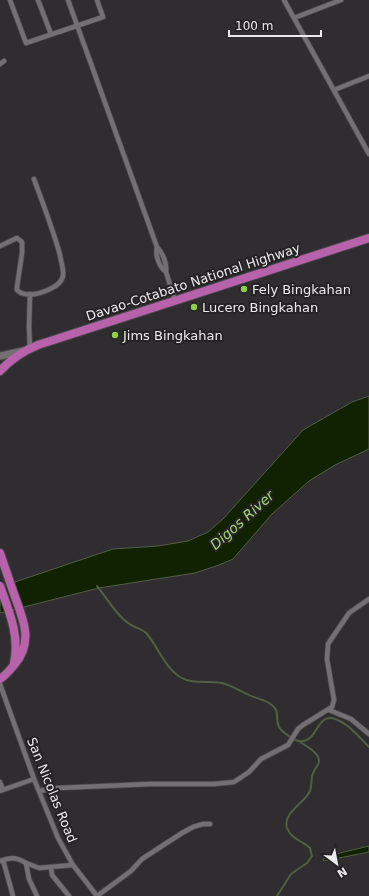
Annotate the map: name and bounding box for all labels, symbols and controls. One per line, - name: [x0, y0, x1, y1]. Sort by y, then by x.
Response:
- scale bar: [229, 12, 321, 38]
- text: 100 m: [235, 19, 273, 33]
- street label: Davao-Cotabato National Highway: [84, 240, 302, 324]
- place label: Fely Bingkahan: [252, 282, 351, 297]
- marker: Fely Bingkahan: [239, 284, 249, 294]
- place label: Lucero Bingkahan: [202, 300, 318, 315]
- marker: Lucero Bingkahan: [189, 302, 199, 312]
- place label: Jims Bingkahan: [122, 328, 223, 343]
- marker: Jims Bingkahan: [110, 330, 120, 340]
- water label: Digos River: [207, 486, 278, 553]
- street label: San Nicolas Road: [24, 735, 80, 845]
- north arrow: [317, 844, 357, 884]
- text: N: [335, 864, 349, 880]

